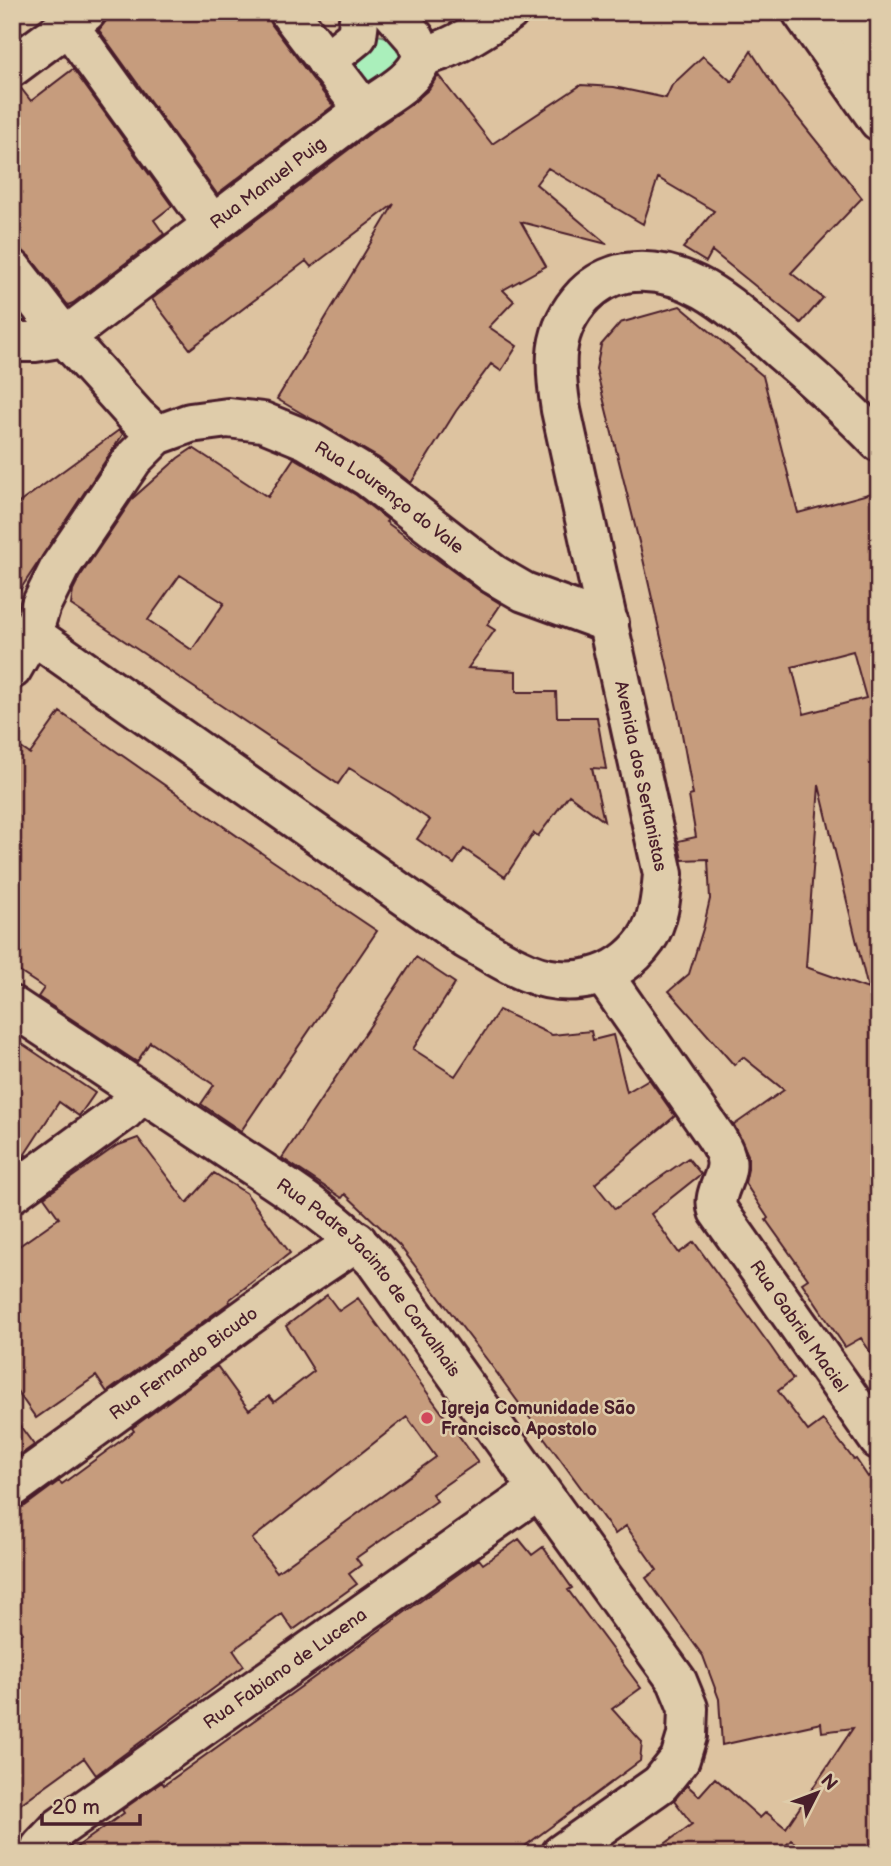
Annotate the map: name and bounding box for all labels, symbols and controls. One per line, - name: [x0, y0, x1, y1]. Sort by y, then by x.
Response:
- street label: Rua Manuel Puig: [206, 133, 330, 234]
- street label: Rua Lourenço do Vale: [311, 437, 468, 558]
- street label: Avenida dos Sertanistas: [610, 679, 671, 873]
- street label: Rua Padre Jacinto de Carvalhais: [272, 1174, 465, 1381]
- street label: Rua Gabriel Maciel: [745, 1257, 852, 1396]
- street label: Rua Fernando Bicudo: [106, 1303, 262, 1425]
- place label: Igreja Comunidade São Francisco Apostolo: [441, 1398, 635, 1440]
- marker: Igreja Comunidade São Francisco Apostolo: [419, 1410, 435, 1426]
- street label: Rua Fabiano de Lucena: [200, 1604, 371, 1734]
- north arrow: [782, 1758, 852, 1828]
- text: N: [815, 1770, 842, 1796]
- scale bar: [42, 1782, 140, 1826]
- text: 20 m: [52, 1795, 100, 1820]

